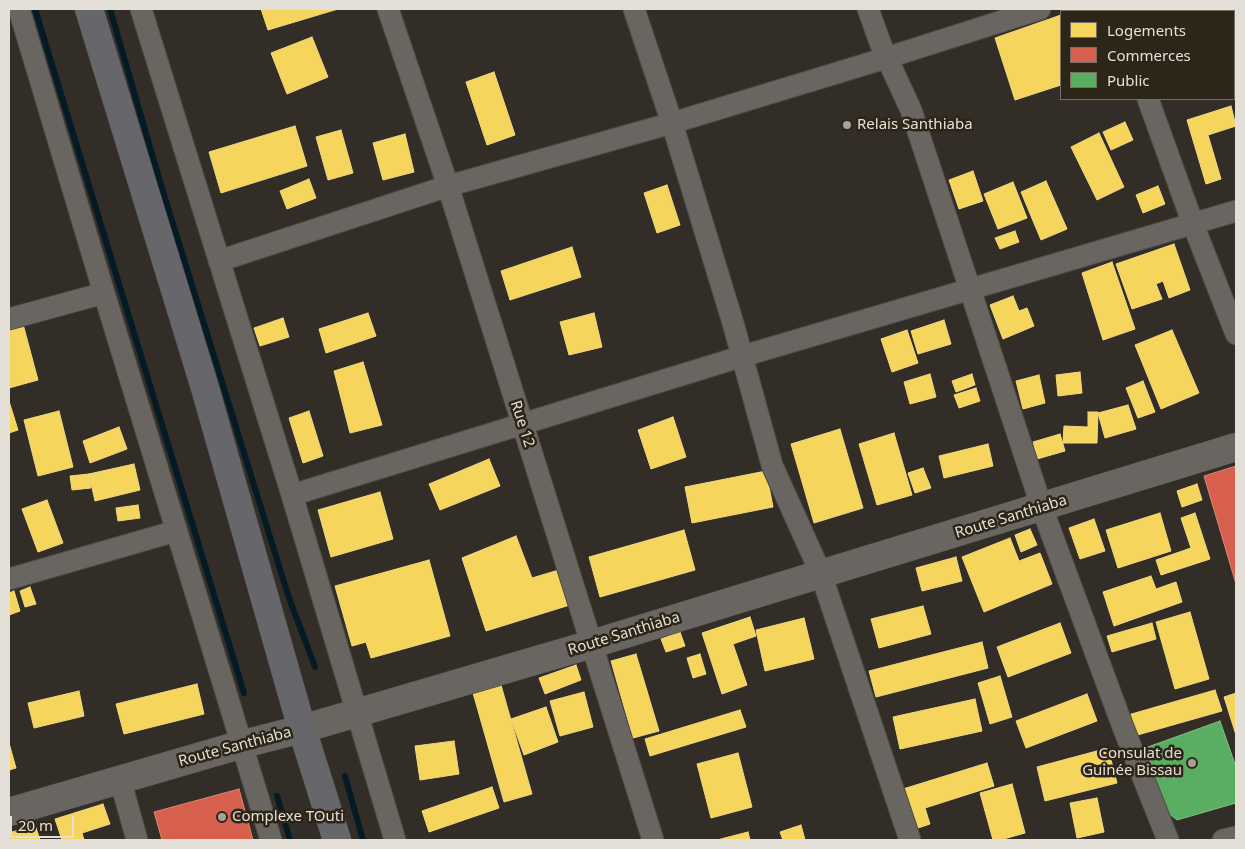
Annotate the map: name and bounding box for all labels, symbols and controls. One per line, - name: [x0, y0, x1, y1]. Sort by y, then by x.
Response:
- legend: [1060, 10, 1235, 100]
- text: Logements: [1107, 20, 1186, 40]
- text: Commerces: [1107, 45, 1191, 65]
- text: Public: [1107, 70, 1150, 90]
- place label: Relais Santhiaba: [857, 116, 973, 134]
- marker: Relais Santhiaba: [841, 119, 853, 131]
- street label: Rue 12: [506, 398, 538, 450]
- street label: Route Santhiaba: [953, 491, 1069, 543]
- street label: Route Santhiaba: [566, 608, 682, 660]
- street label: Route Santhiaba: [177, 723, 293, 771]
- place label: Consulat de Guinée Bissau: [1082, 745, 1182, 780]
- marker: Consulat de Guinée Bissau: [1186, 757, 1198, 769]
- scale bar: [12, 806, 76, 838]
- place label: Complexe TOuti: [232, 808, 344, 826]
- marker: Complexe TOuti: [216, 811, 228, 823]
- text: 20 m: [18, 815, 53, 835]

